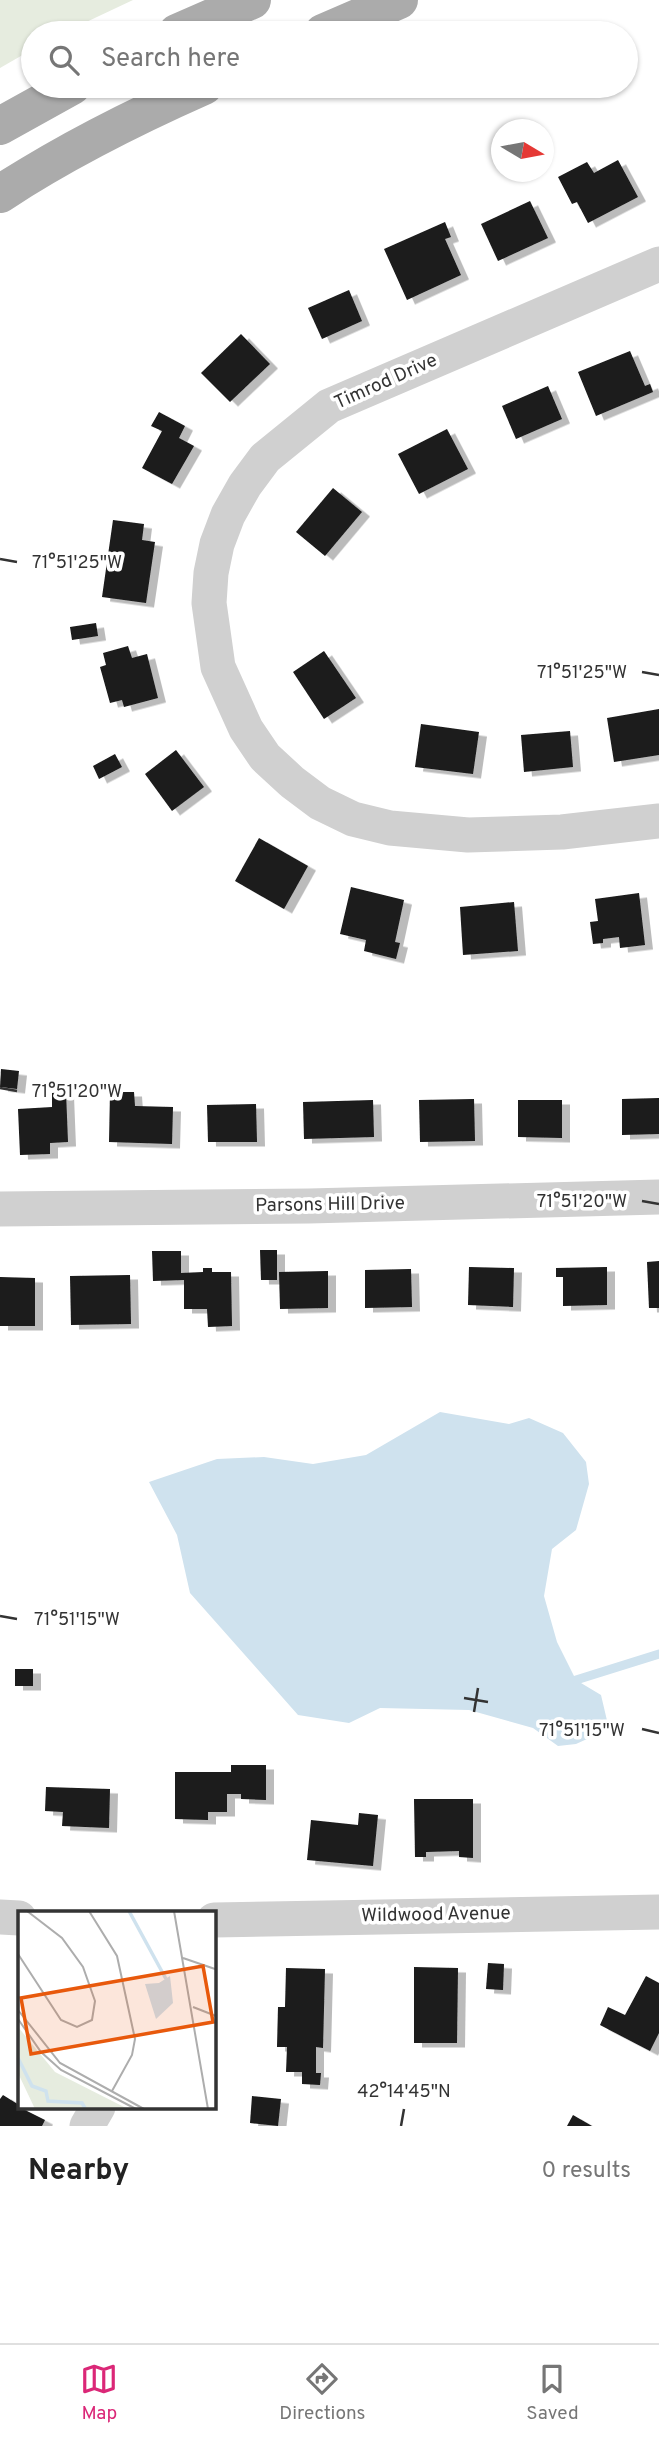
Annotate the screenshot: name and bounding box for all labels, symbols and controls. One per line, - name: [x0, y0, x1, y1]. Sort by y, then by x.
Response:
- search box: [21, 21, 638, 98]
- icon: search: [45, 41, 83, 79]
- text: Search here: [101, 43, 240, 76]
- north arrow: [491, 119, 554, 182]
- street label: Timrod Drive: [331, 349, 441, 415]
- text: 71°51'25"W: [32, 552, 122, 575]
- text: 71°51'25"W: [537, 662, 627, 685]
- text: 71°51'20"W: [32, 1081, 122, 1104]
- text: 71°51'20"W: [537, 1191, 627, 1214]
- street label: Parsons Hill Drive: [255, 1192, 405, 1218]
- text: 71°51'15"W: [34, 1609, 120, 1632]
- text: 71°51'15"W: [539, 1720, 625, 1743]
- street label: Wildwood Avenue: [361, 1902, 511, 1928]
- inset map: [18, 1911, 215, 2108]
- text: 42°14'45"N: [357, 2081, 451, 2104]
- text: Nearby: [28, 2153, 129, 2190]
- text: 0 results: [542, 2157, 631, 2186]
- tab: Map: [80, 2360, 118, 2426]
- tab: Directions: [279, 2360, 366, 2426]
- tab: Saved: [526, 2360, 579, 2426]

